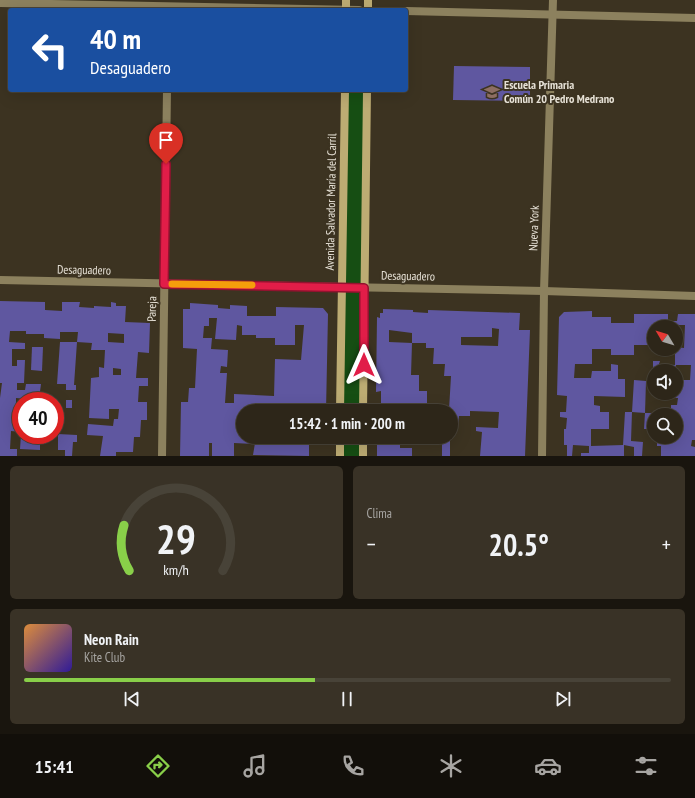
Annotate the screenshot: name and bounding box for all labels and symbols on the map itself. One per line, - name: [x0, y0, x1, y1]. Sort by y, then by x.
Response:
- place label: Escuela Primaria Común 20 Pedro Medrano: [504, 77, 615, 106]
- school or university icon: Escuela Primaria Común 20 Pedro Medrano: [483, 83, 501, 101]
- pin: [149, 123, 183, 164]
- street label: Avenida Salvador María del Carril: [322, 133, 339, 271]
- street label: Nueva York: [525, 204, 542, 251]
- street label: Desaguadero: [57, 262, 111, 277]
- street label: Desaguadero: [381, 268, 435, 283]
- street label: Pareja: [144, 296, 159, 322]
- north arrow: [647, 320, 683, 356]
- position arrow: [343, 344, 385, 386]
- speed limit sign: 40: [12, 392, 64, 444]

